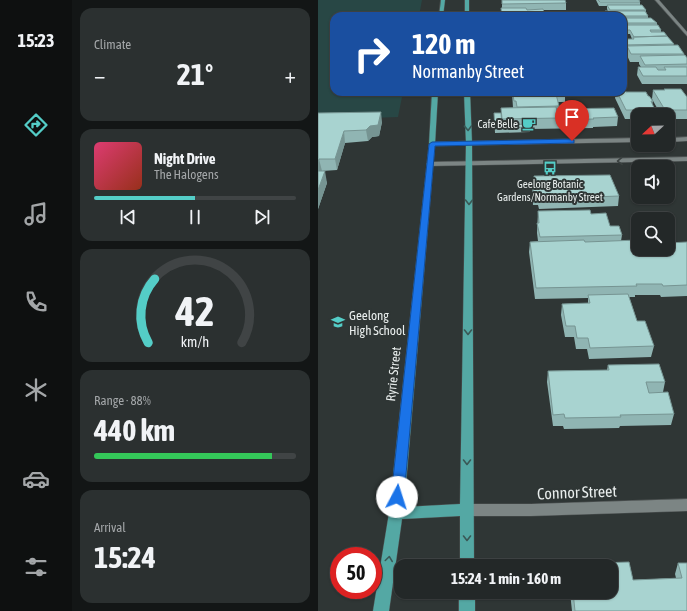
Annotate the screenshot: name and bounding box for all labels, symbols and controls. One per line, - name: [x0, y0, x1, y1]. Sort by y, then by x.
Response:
- icon: right: [346, 28, 398, 80]
- text: 120 m: [412, 28, 475, 60]
- text: 15:23: [17, 30, 55, 51]
- text: Climate: [94, 37, 131, 52]
- text: 21°: [177, 57, 213, 91]
- text: Normanby Street: [412, 61, 524, 82]
- text: −: [94, 62, 105, 88]
- text: +: [285, 62, 296, 88]
- pin: [555, 100, 589, 141]
- icon: arrive: [561, 106, 583, 128]
- north arrow: [631, 108, 675, 152]
- map controls: [631, 108, 675, 256]
- icon: directions: [22, 111, 50, 139]
- cafe icon: Cafe Belle: [521, 116, 537, 132]
- place label: Cafe Belle: [477, 118, 518, 130]
- one-way arrow: [464, 125, 473, 131]
- text: Night Drive: [154, 150, 216, 167]
- one-way arrow: [617, 156, 623, 165]
- bus stop icon: Geelong Botanic Gardens/Normanby Street: [542, 160, 558, 176]
- button: sound: [631, 160, 675, 204]
- text: The Halogens: [154, 167, 219, 182]
- place label: Geelong Botanic Gardens/Normanby Street: [497, 178, 603, 203]
- one-way arrow: [465, 199, 473, 205]
- icon: music: [22, 200, 50, 228]
- icon: previous: [117, 206, 139, 228]
- icon: pause: [184, 206, 206, 228]
- icon: next: [251, 206, 273, 228]
- button: search: [631, 212, 675, 256]
- text: 42: [174, 287, 215, 335]
- icon: phone: [22, 288, 50, 316]
- place label: Geelong High School: [349, 308, 406, 338]
- school or university icon: Geelong High School: [330, 314, 346, 330]
- one-way arrow: [464, 329, 472, 335]
- text: km/h: [181, 334, 209, 350]
- street label: Ryrie Street: [383, 346, 404, 402]
- icon: climate: [22, 376, 50, 404]
- text: Range · 88%: [94, 393, 151, 408]
- text: 440 km: [94, 413, 175, 447]
- one-way arrow: [463, 459, 471, 465]
- icon: car: [22, 465, 50, 493]
- position arrow: [376, 476, 418, 518]
- street label: Connor Street: [537, 482, 618, 502]
- text: Arrival: [94, 520, 126, 535]
- one-way arrow: [463, 535, 471, 541]
- text: 15:24: [94, 540, 156, 574]
- speed limit sign: 50: [330, 547, 382, 599]
- icon: filters: [22, 553, 50, 581]
- one-way arrow: [384, 555, 393, 562]
- text: 15:24 · 1 min · 160 m: [451, 570, 561, 587]

